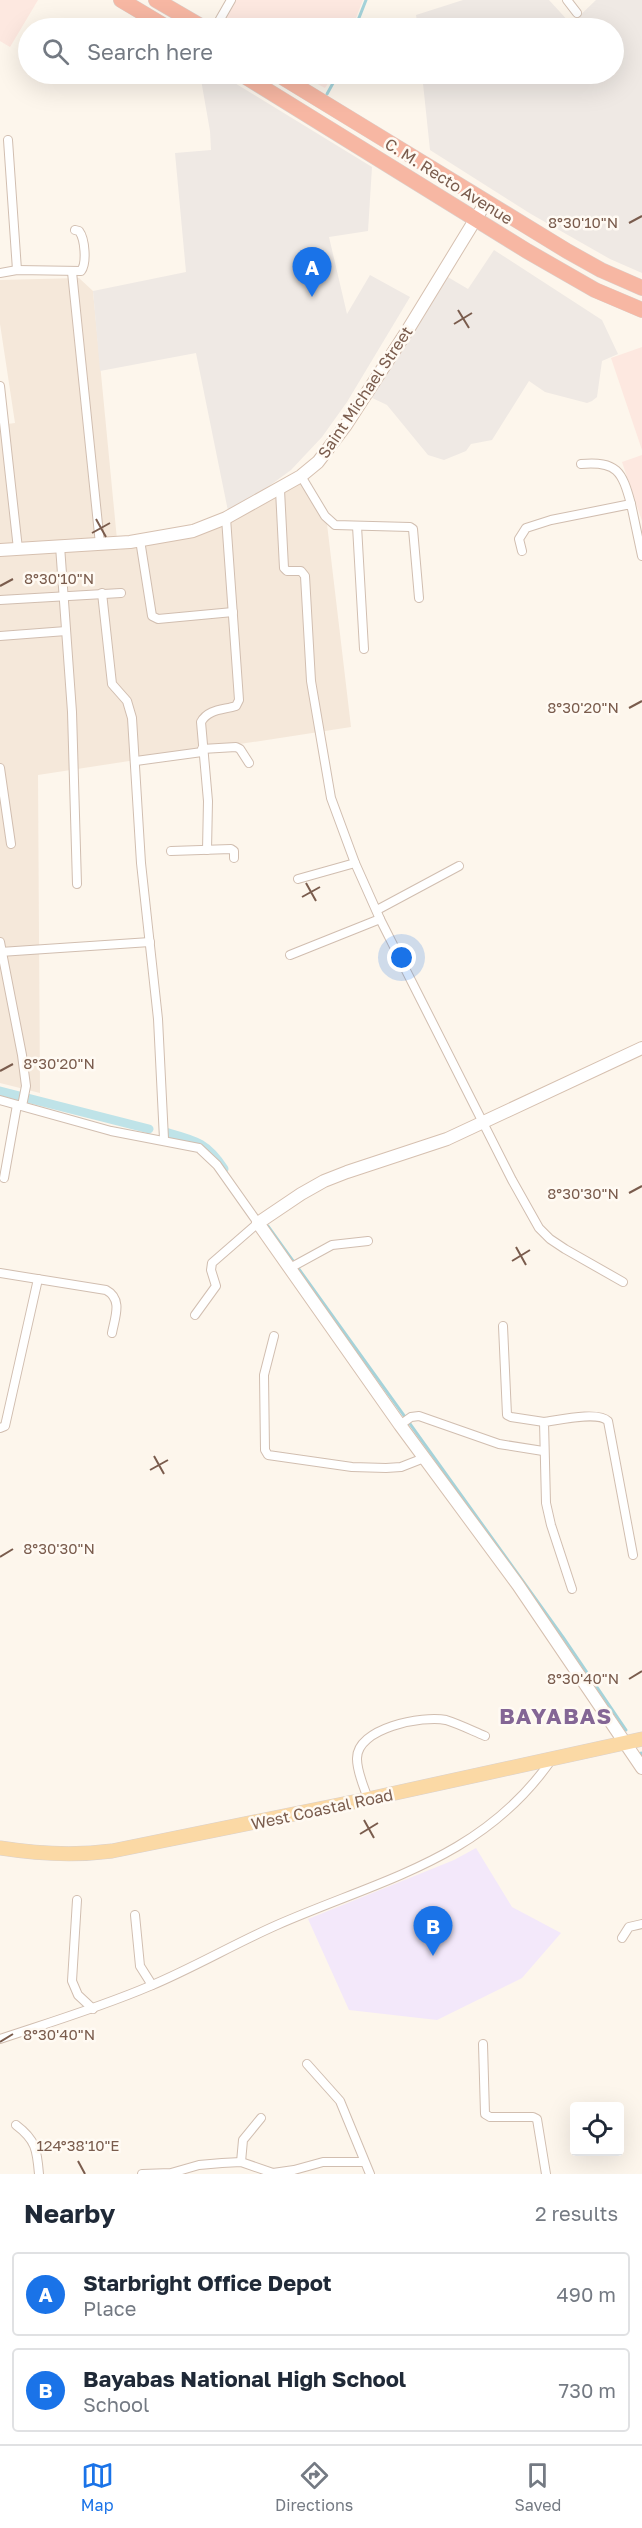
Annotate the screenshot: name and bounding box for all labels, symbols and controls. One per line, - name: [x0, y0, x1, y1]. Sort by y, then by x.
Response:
- search box: [18, 18, 624, 84]
- icon: search: [39, 35, 72, 68]
- text: Search here: [87, 38, 213, 65]
- street label: C. M. Recto Avenue: [381, 134, 517, 228]
- text: 8°30'10"N: [548, 213, 618, 231]
- pin: A: [292, 248, 332, 297]
- street label: Saint Michael Street: [313, 322, 417, 462]
- text: 8°30'10"N: [24, 569, 94, 587]
- text: 8°30'20"N: [547, 698, 619, 716]
- your location: [387, 943, 416, 972]
- text: 8°30'20"N: [23, 1054, 95, 1072]
- text: 8°30'30"N: [547, 1184, 619, 1202]
- text: 8°30'30"N: [23, 1539, 95, 1557]
- text: 8°30'40"N: [547, 1669, 619, 1687]
- district label: BAYABAS: [499, 1702, 613, 1729]
- street label: West Coastal Road: [249, 1784, 395, 1834]
- pin: B: [414, 1906, 452, 1956]
- text: 8°30'40"N: [23, 2025, 95, 2043]
- map controls: [570, 2102, 624, 2156]
- button: locate: [570, 2102, 624, 2156]
- text: 124°38'10"E: [36, 2136, 120, 2154]
- text: Nearby: [24, 2198, 115, 2229]
- text: 2 results: [535, 2201, 618, 2225]
- text: Starbright Office Depot: [83, 2269, 332, 2296]
- text: A: [38, 2282, 53, 2306]
- text: 490 m: [557, 2282, 616, 2306]
- text: Place: [83, 2296, 136, 2320]
- text: Bayabas National High School: [83, 2365, 406, 2392]
- text: B: [38, 2378, 53, 2402]
- text: 730 m: [559, 2378, 616, 2402]
- text: School: [83, 2392, 149, 2416]
- tab: Map: [81, 2459, 114, 2515]
- tab: Directions: [275, 2459, 353, 2515]
- tab: Saved: [515, 2459, 561, 2515]

